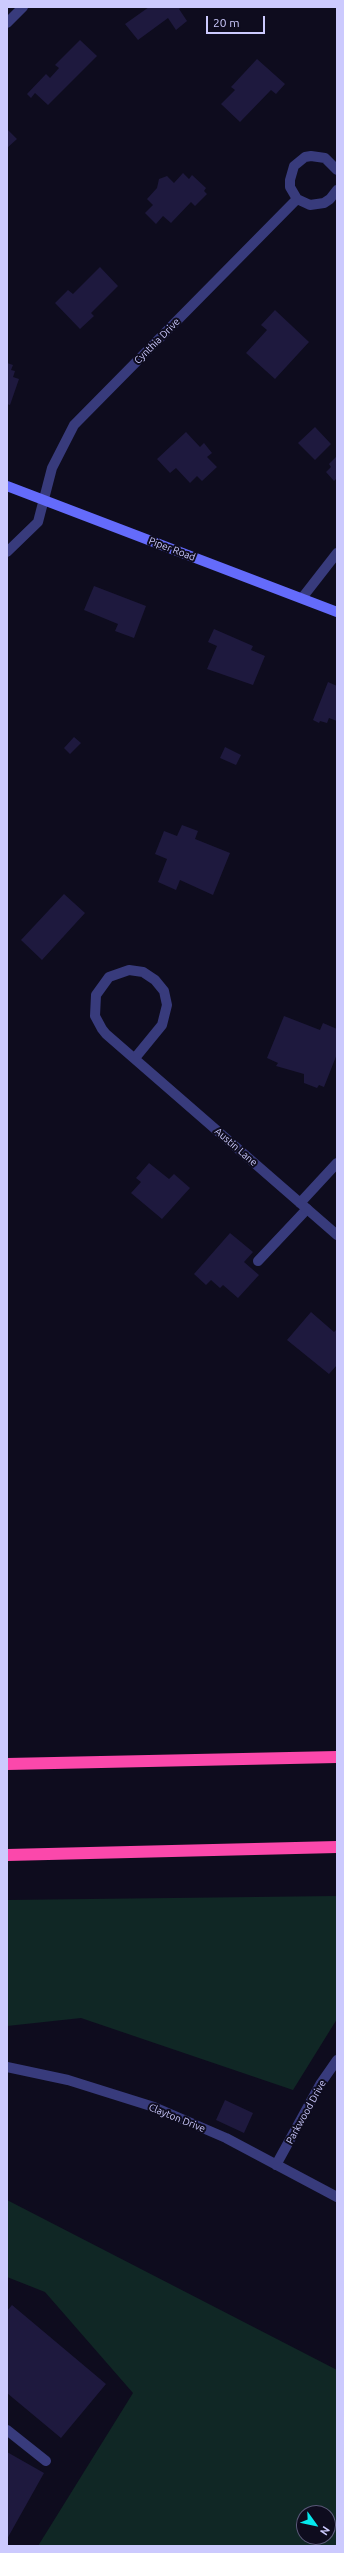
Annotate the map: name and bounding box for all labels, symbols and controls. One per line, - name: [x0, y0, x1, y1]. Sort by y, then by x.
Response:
- scale bar: [208, 8, 267, 34]
- text: 20 m: [213, 16, 240, 29]
- street label: Cynthia Drive: [132, 316, 182, 366]
- street label: Piper Road: [147, 535, 197, 563]
- street label: Austin Lane: [212, 1125, 260, 1169]
- street label: Parkwood Drive: [284, 2078, 328, 2146]
- street label: Clayton Drive: [147, 2101, 207, 2135]
- north arrow: [296, 2505, 336, 2545]
- text: N: [318, 2524, 332, 2538]

